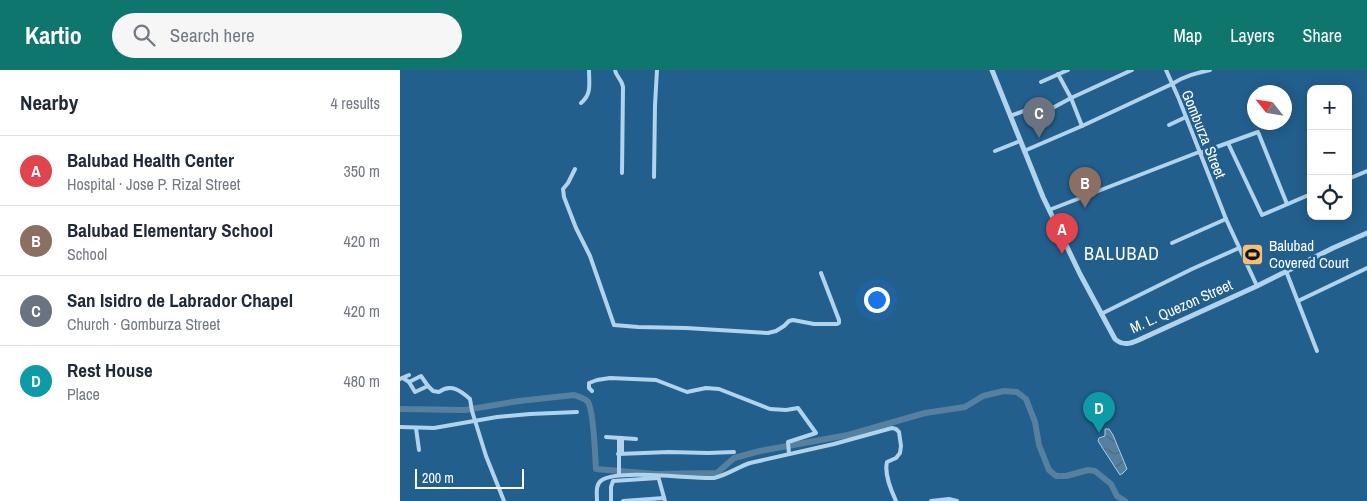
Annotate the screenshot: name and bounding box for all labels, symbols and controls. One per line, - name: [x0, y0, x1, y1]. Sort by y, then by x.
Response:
- search box: [112, 13, 462, 58]
- text: Kartio: [25, 19, 82, 51]
- icon: search: [130, 21, 158, 49]
- text: Search here: [170, 22, 255, 48]
- text: Map: [1174, 23, 1202, 48]
- text: Layers: [1230, 23, 1275, 48]
- text: Share: [1303, 23, 1342, 48]
- north arrow: [1247, 85, 1292, 130]
- map controls: [1307, 85, 1352, 220]
- button: +: [1307, 85, 1352, 130]
- street label: Gomburza Street: [1177, 87, 1231, 182]
- text: Nearby: [20, 88, 78, 117]
- text: 4 results: [330, 92, 380, 114]
- pin: C: [1023, 97, 1055, 138]
- button: −: [1307, 130, 1352, 175]
- text: Balubad Health Center: [67, 147, 234, 173]
- text: A: [31, 160, 41, 182]
- text: 350 m: [344, 160, 380, 182]
- pin: B: [1069, 167, 1101, 208]
- text: Hospital · Jose P. Rizal Street: [67, 173, 240, 195]
- button: locate: [1307, 175, 1352, 220]
- pin: A: [1046, 213, 1078, 254]
- text: Balubad Elementary School: [67, 217, 273, 243]
- text: B: [31, 230, 41, 252]
- text: 420 m: [344, 230, 380, 252]
- place label: Balubad Covered Court: [1269, 235, 1350, 273]
- district label: BALUBAD: [1084, 241, 1160, 266]
- sports icon: Balubad Covered Court: [1241, 242, 1265, 266]
- text: School: [67, 243, 107, 265]
- street label: M. L. Quezon Street: [1126, 274, 1236, 338]
- text: San Isidro de Labrador Chapel: [67, 287, 293, 313]
- your location: [864, 287, 890, 313]
- text: C: [31, 300, 41, 322]
- text: 420 m: [344, 300, 380, 322]
- text: Church · Gomburza Street: [67, 313, 220, 335]
- text: Rest House: [67, 357, 153, 383]
- text: D: [31, 370, 41, 392]
- text: 480 m: [344, 370, 380, 392]
- text: Place: [67, 383, 100, 405]
- pin: D: [1083, 392, 1115, 433]
- scale bar: [415, 466, 524, 489]
- text: 200 m: [422, 469, 454, 487]

